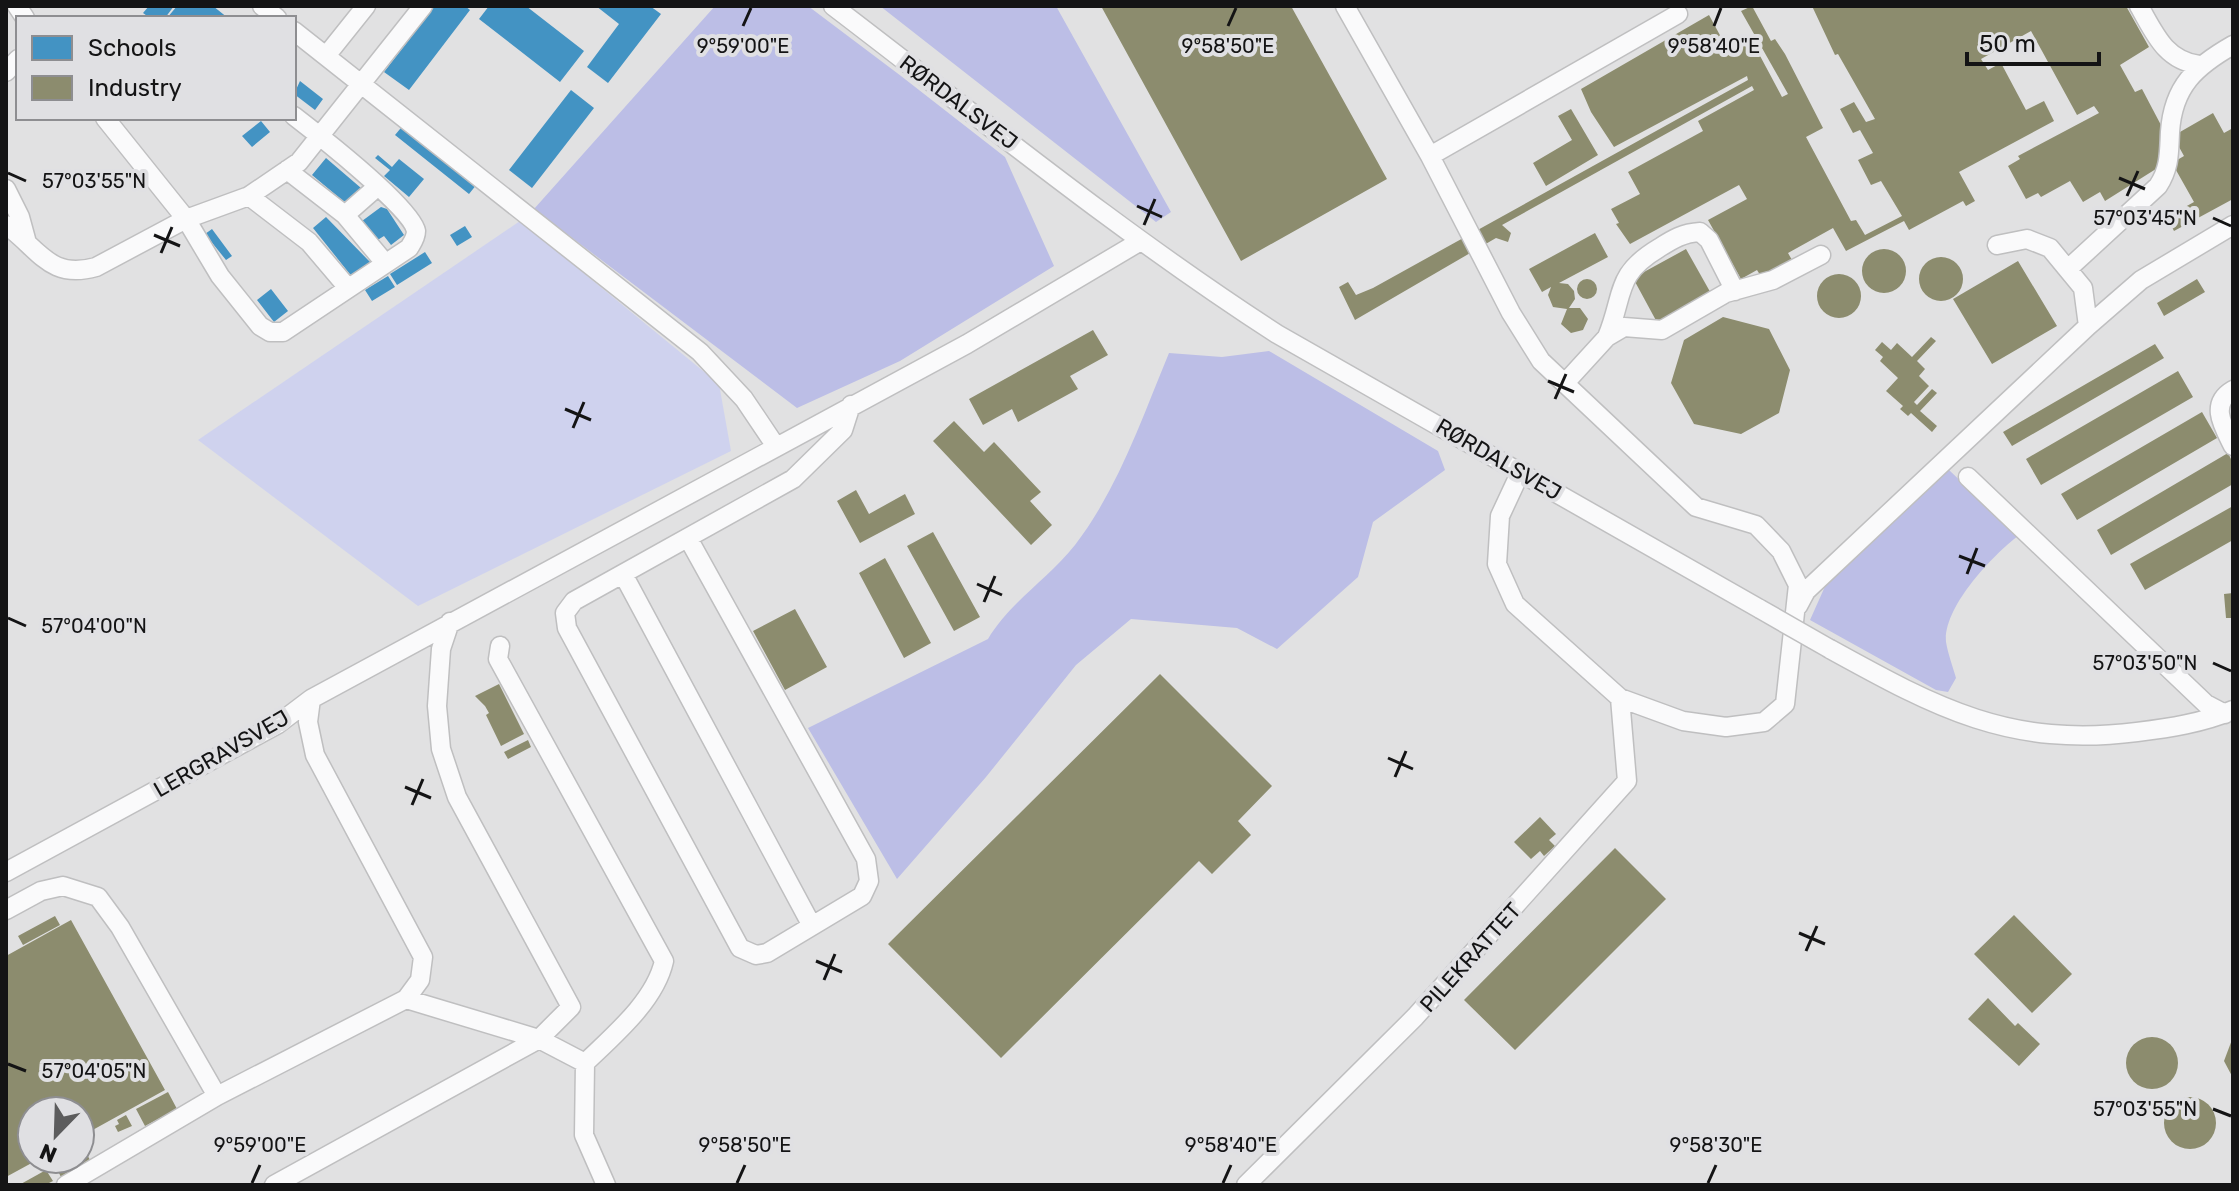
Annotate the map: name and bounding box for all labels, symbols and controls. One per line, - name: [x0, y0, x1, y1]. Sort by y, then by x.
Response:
- legend: [16, 16, 296, 120]
- scale bar: [1967, 16, 2099, 66]
- text: 50 m: [1979, 30, 2036, 58]
- text: Schools: [88, 34, 176, 62]
- text: 9°59'00"E: [697, 34, 789, 58]
- text: 9°58'50"E: [1182, 34, 1274, 58]
- text: 9°58'40"E: [1668, 34, 1760, 58]
- street label: RØRDALSVEJ: [894, 49, 1023, 155]
- text: Industry: [88, 74, 182, 102]
- text: 57°03'55"N: [42, 169, 146, 193]
- text: 57°03'45"N: [2093, 206, 2197, 230]
- street label: RØRDALSVEJ: [1431, 413, 1566, 506]
- text: 57°04'00"N: [41, 614, 147, 638]
- text: 57°03'50"N: [2093, 651, 2197, 675]
- street label: LERGRAVSVEJ: [149, 704, 294, 803]
- street label: PILEKRATTET: [1414, 897, 1527, 1018]
- text: 57°04'05"N: [42, 1059, 146, 1083]
- north arrow: [16, 1095, 96, 1175]
- text: 57°03'55"N: [2093, 1097, 2197, 1121]
- text: 9°59'00"E: [214, 1133, 306, 1157]
- text: 9°58'50"E: [699, 1133, 791, 1157]
- text: 9°58'40"E: [1185, 1133, 1277, 1157]
- text: 9°58'30"E: [1670, 1133, 1762, 1157]
- text: N: [36, 1137, 61, 1168]

